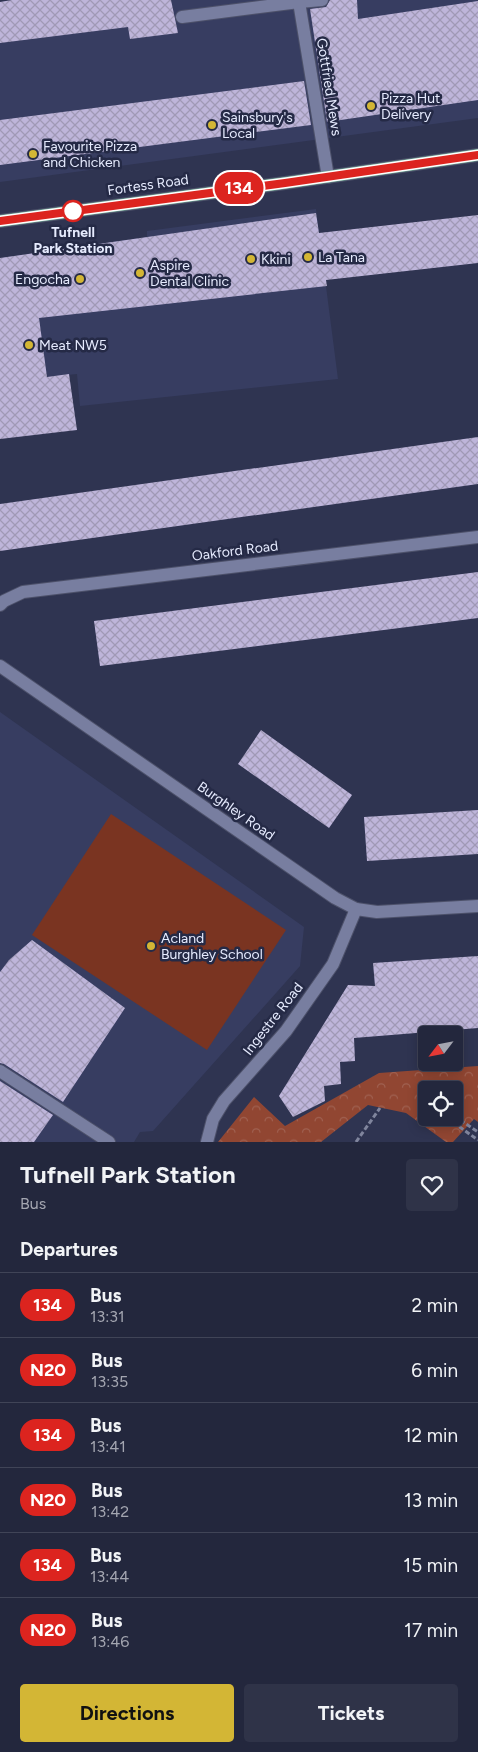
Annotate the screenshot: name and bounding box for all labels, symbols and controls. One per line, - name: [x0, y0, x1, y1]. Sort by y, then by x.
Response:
- street label: Gottfried Mews: [313, 37, 345, 137]
- place label: Pizza Hut Delivery: [381, 90, 440, 123]
- marker: Pizza Hut Delivery: [365, 100, 377, 112]
- place label: Sainsbury's Local: [222, 109, 293, 142]
- marker: Sainsbury's Local: [206, 119, 218, 131]
- place label: Favourite Pizza and Chicken: [43, 138, 137, 171]
- marker: Favourite Pizza and Chicken: [27, 148, 39, 160]
- street label: Fortess Road: [106, 171, 190, 199]
- line badge: 134: [210, 172, 268, 204]
- text: 134: [225, 177, 254, 199]
- marker: Tufnell Park Station: [62, 200, 84, 222]
- place label: Tufnell Park Station: [34, 224, 112, 257]
- place label: La Tana: [318, 249, 365, 266]
- place label: Kkini: [261, 251, 291, 268]
- marker: La Tana: [302, 251, 314, 263]
- marker: Kkini: [245, 253, 257, 265]
- place label: Aspire Dental Clinic: [150, 257, 230, 290]
- marker: Aspire Dental Clinic: [134, 267, 146, 279]
- place label: Engocha: [15, 271, 70, 288]
- marker: Engocha: [74, 273, 86, 285]
- place label: Meat NW5: [39, 337, 107, 354]
- marker: Meat NW5: [23, 339, 35, 351]
- street label: Oakford Road: [191, 537, 279, 565]
- street label: Burghley Road: [194, 778, 278, 844]
- place label: Acland Burghley School: [161, 930, 263, 963]
- marker: Acland Burghley School: [145, 940, 157, 952]
- street label: Ingestre Road: [239, 979, 307, 1059]
- north arrow: [418, 1026, 462, 1071]
- map controls: [418, 1026, 463, 1126]
- button: locate: [418, 1081, 463, 1126]
- button: heart: [406, 1159, 458, 1211]
- text: Tufnell Park Station: [20, 1160, 236, 1189]
- text: Bus: [20, 1194, 46, 1213]
- text: Departures: [20, 1238, 118, 1261]
- text: Bus: [90, 1284, 121, 1307]
- text: 134: [33, 1294, 62, 1316]
- text: 2 min: [412, 1294, 458, 1317]
- text: 13:31: [90, 1307, 125, 1326]
- text: Bus: [91, 1349, 122, 1372]
- text: N20: [30, 1359, 66, 1381]
- text: 6 min: [411, 1359, 458, 1382]
- text: 13:35: [91, 1372, 128, 1391]
- text: Bus: [90, 1414, 121, 1437]
- text: 134: [33, 1424, 62, 1446]
- text: 12 min: [404, 1424, 458, 1447]
- text: 13:41: [90, 1437, 126, 1456]
- text: Bus: [91, 1479, 122, 1502]
- text: N20: [30, 1489, 66, 1511]
- text: 13 min: [404, 1489, 458, 1512]
- text: 13:42: [91, 1502, 129, 1521]
- text: Bus: [90, 1544, 121, 1567]
- text: 134: [33, 1554, 62, 1576]
- text: 15 min: [403, 1554, 458, 1577]
- text: 13:44: [90, 1567, 129, 1586]
- text: Bus: [91, 1609, 122, 1632]
- text: N20: [30, 1619, 66, 1641]
- text: 17 min: [404, 1619, 458, 1642]
- text: 13:46: [91, 1632, 129, 1651]
- button: Directions: [20, 1684, 234, 1742]
- button: Tickets: [244, 1684, 458, 1742]

